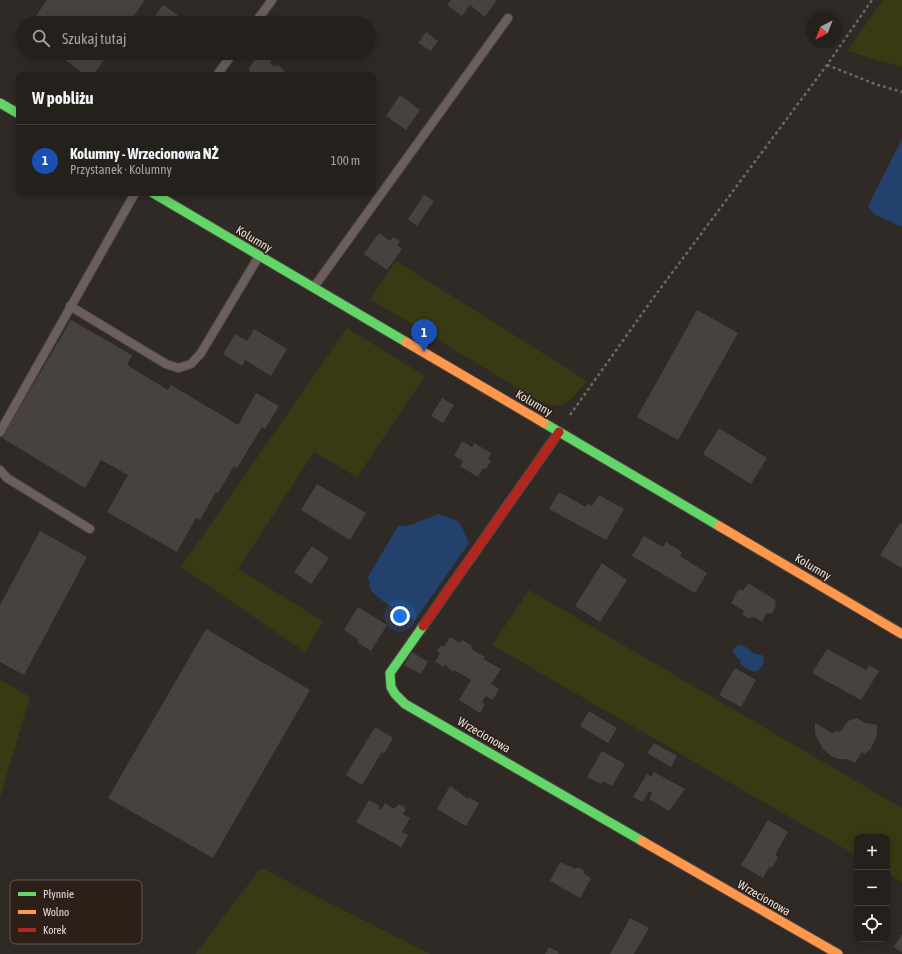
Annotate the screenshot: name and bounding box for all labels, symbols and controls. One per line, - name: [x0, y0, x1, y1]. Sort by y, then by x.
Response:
- north arrow: [806, 12, 842, 48]
- search box: [16, 16, 376, 60]
- icon: search: [30, 27, 52, 49]
- text: Szukaj tutaj: [62, 30, 126, 47]
- text: W pobliżu: [32, 88, 94, 108]
- text: Kolumny - Wrzecionowa NŻ: [70, 145, 218, 162]
- text: 1: [42, 153, 48, 168]
- text: 100 m: [331, 153, 360, 168]
- text: Przystanek · Kolumny: [70, 162, 172, 177]
- street label: Kolumny: [233, 223, 275, 255]
- pin: 1: [411, 319, 437, 352]
- street label: Kolumny: [513, 387, 555, 419]
- street label: Kolumny: [792, 551, 834, 583]
- your location: [390, 606, 410, 626]
- street label: Wrzecionowa: [455, 714, 513, 756]
- map controls: [854, 834, 890, 942]
- button: +: [854, 834, 890, 870]
- button: −: [854, 870, 890, 906]
- street label: Wrzecionowa: [735, 877, 793, 919]
- legend: [10, 880, 142, 944]
- text: Płynnie: [43, 888, 74, 900]
- text: Wolno: [43, 906, 69, 918]
- button: locate: [854, 906, 890, 942]
- text: Korek: [43, 924, 67, 936]

